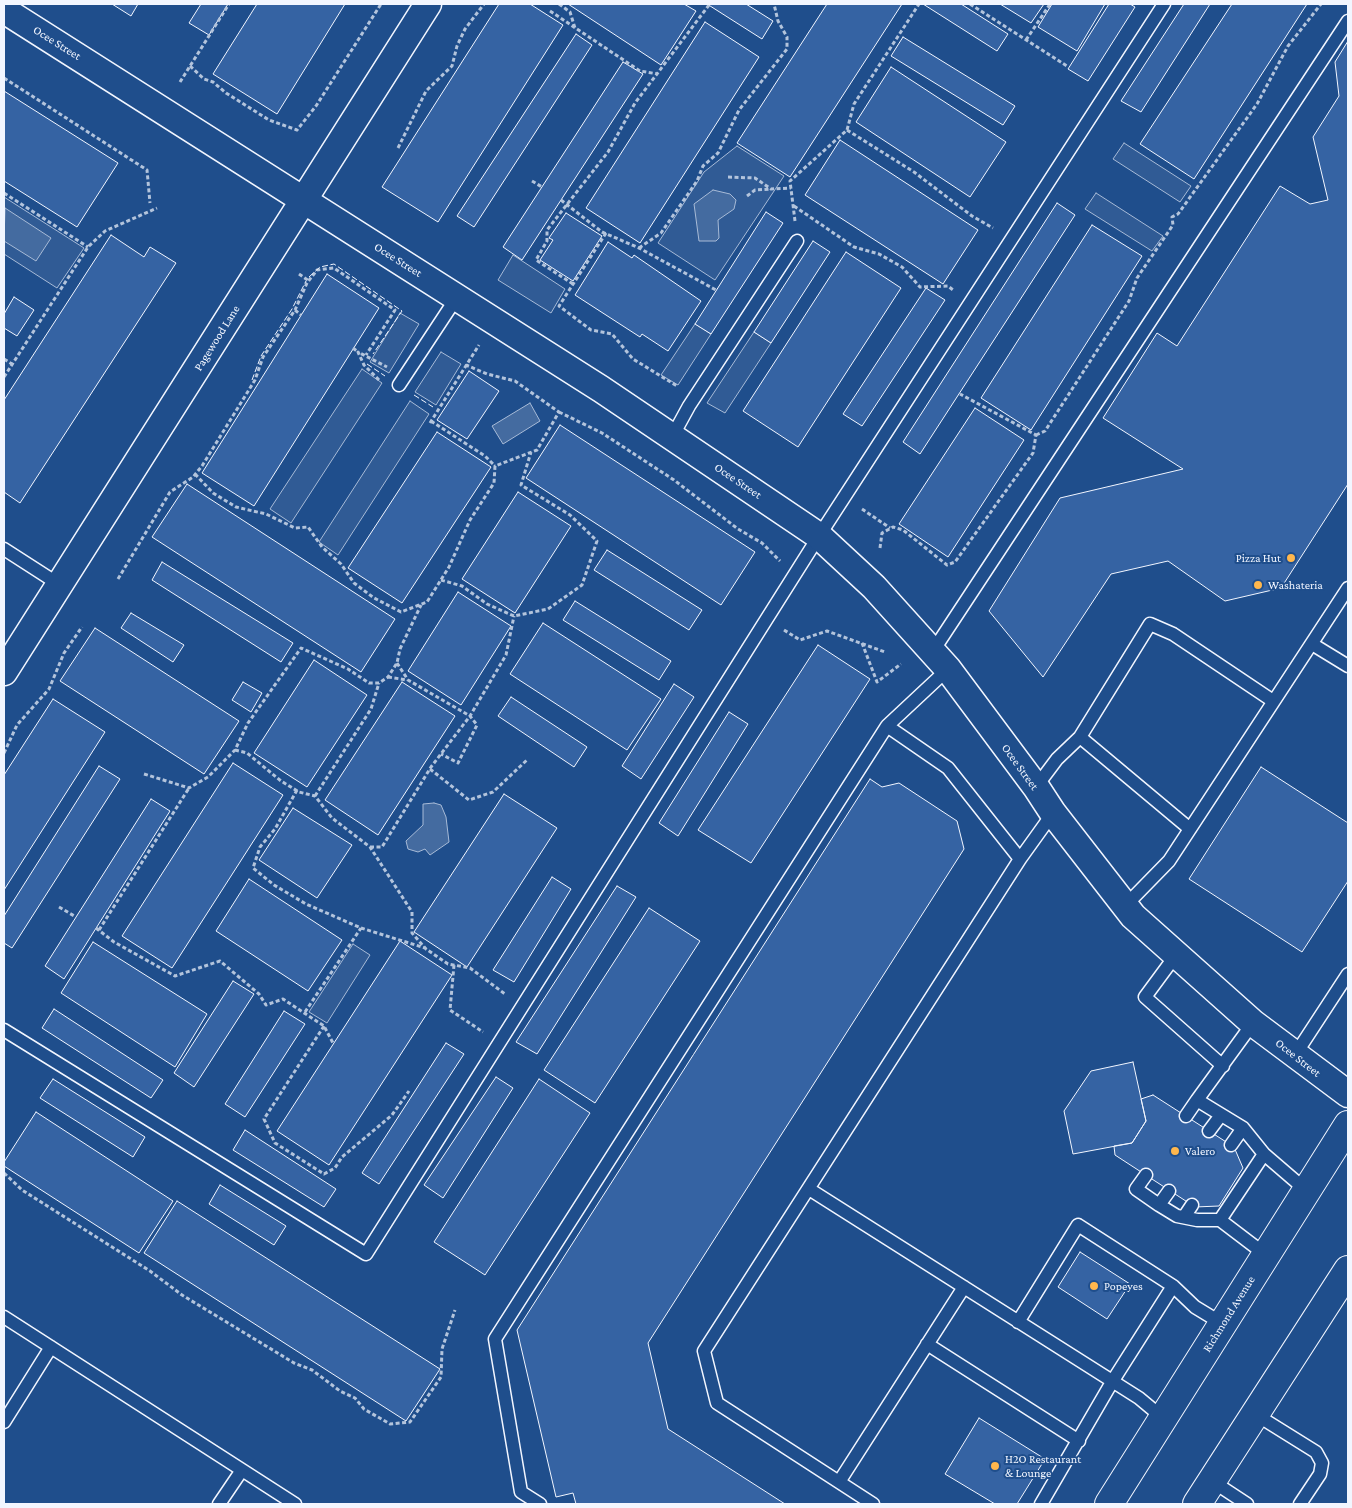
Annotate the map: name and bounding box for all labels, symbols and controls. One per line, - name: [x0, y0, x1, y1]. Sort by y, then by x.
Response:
- street label: Ocee Street: [30, 23, 84, 63]
- street label: Ocee Street: [371, 240, 425, 280]
- street label: Pagewood Lane: [191, 302, 243, 374]
- street label: Ocee Street: [712, 460, 764, 502]
- place label: Pizza Hut: [1236, 551, 1281, 565]
- marker: Pizza Hut: [1285, 552, 1297, 564]
- place label: Washateria: [1268, 578, 1323, 592]
- marker: Washateria: [1252, 579, 1264, 591]
- street label: Ocee Street: [998, 741, 1042, 793]
- street label: Ocee Street: [1272, 1036, 1324, 1080]
- place label: Valero: [1185, 1144, 1215, 1158]
- marker: Valero: [1169, 1145, 1181, 1157]
- street label: Richmond Avenue: [1200, 1273, 1258, 1355]
- place label: Popeyes: [1104, 1279, 1143, 1293]
- marker: Popeyes: [1088, 1280, 1100, 1292]
- place label: H2O Restaurant & Lounge: [1005, 1452, 1081, 1480]
- marker: H2O Restaurant & Lounge: [989, 1460, 1001, 1472]

